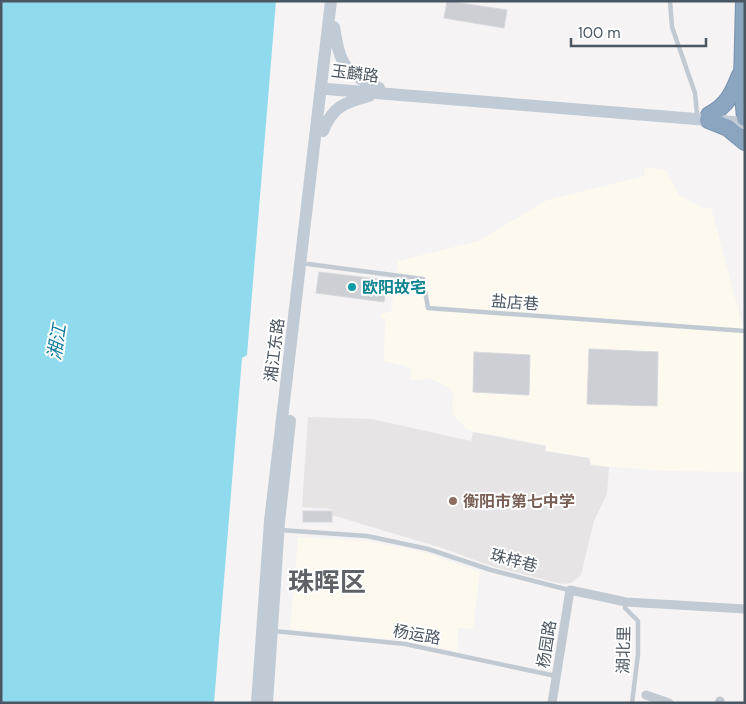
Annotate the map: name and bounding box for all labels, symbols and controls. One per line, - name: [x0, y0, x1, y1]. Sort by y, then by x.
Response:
- scale bar: [571, 15, 706, 47]
- text: 100 m: [578, 23, 621, 43]
- street label: 玉麟路: [330, 60, 380, 87]
- place label: 欧阳故宅: [362, 277, 426, 298]
- marker: 欧阳故宅: [346, 281, 358, 293]
- street label: 盐店巷: [490, 290, 540, 315]
- street label: 湘江东路: [260, 317, 289, 383]
- water label: 湘江: [42, 320, 72, 362]
- place label: 衡阳市第七中学: [463, 491, 575, 512]
- marker: 衡阳市第七中学: [447, 495, 459, 507]
- street label: 珠梓巷: [488, 544, 540, 577]
- district label: 珠晖区: [288, 565, 366, 599]
- street label: 杨园路: [532, 619, 561, 669]
- street label: 杨运路: [391, 620, 442, 649]
- street label: 湖北里: [613, 626, 634, 674]

